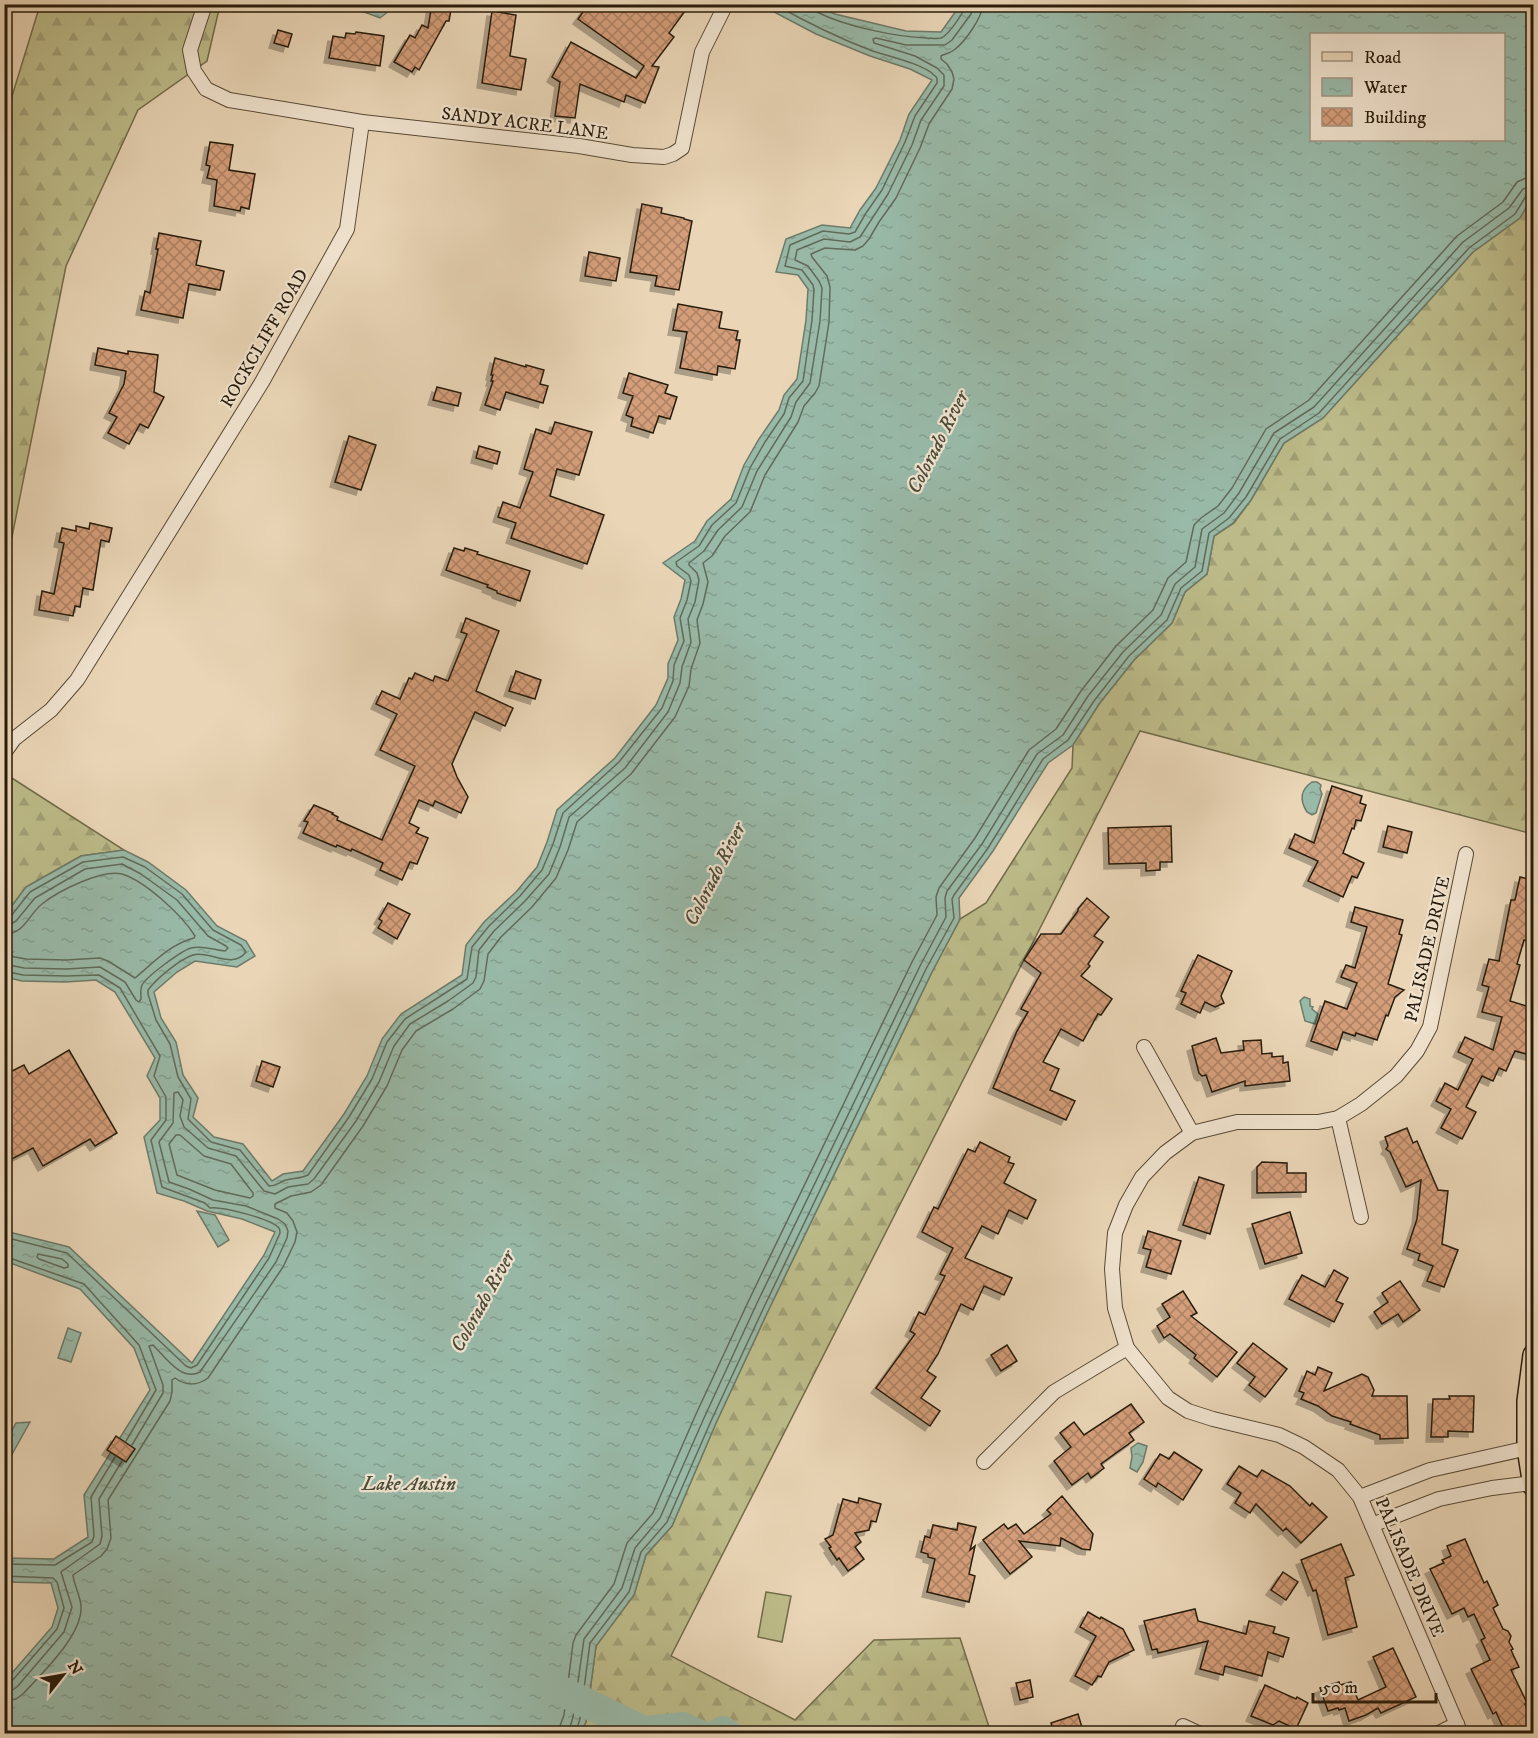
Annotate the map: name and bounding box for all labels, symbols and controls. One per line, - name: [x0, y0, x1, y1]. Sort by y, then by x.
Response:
- legend: [1310, 33, 1505, 141]
- text: Road: [1364, 47, 1401, 69]
- text: Water: [1363, 77, 1407, 99]
- street label: SANDY ACRE LANE: [440, 103, 610, 145]
- text: Building: [1364, 107, 1426, 129]
- street label: ROCKCLIFF ROAD: [216, 265, 313, 412]
- water label: Colorado River: [902, 385, 976, 498]
- water label: Colorado River: [679, 817, 753, 930]
- street label: PALISADE DRIVE: [1400, 874, 1456, 1024]
- water label: Colorado River: [445, 1245, 522, 1357]
- water label: Lake Austin: [361, 1472, 456, 1497]
- street label: PALISADE DRIVE: [1370, 1494, 1448, 1641]
- north arrow: [33, 1645, 93, 1705]
- text: N: [63, 1657, 87, 1679]
- scale bar: [1313, 1666, 1436, 1704]
- text: 50 m: [1322, 1677, 1358, 1699]

